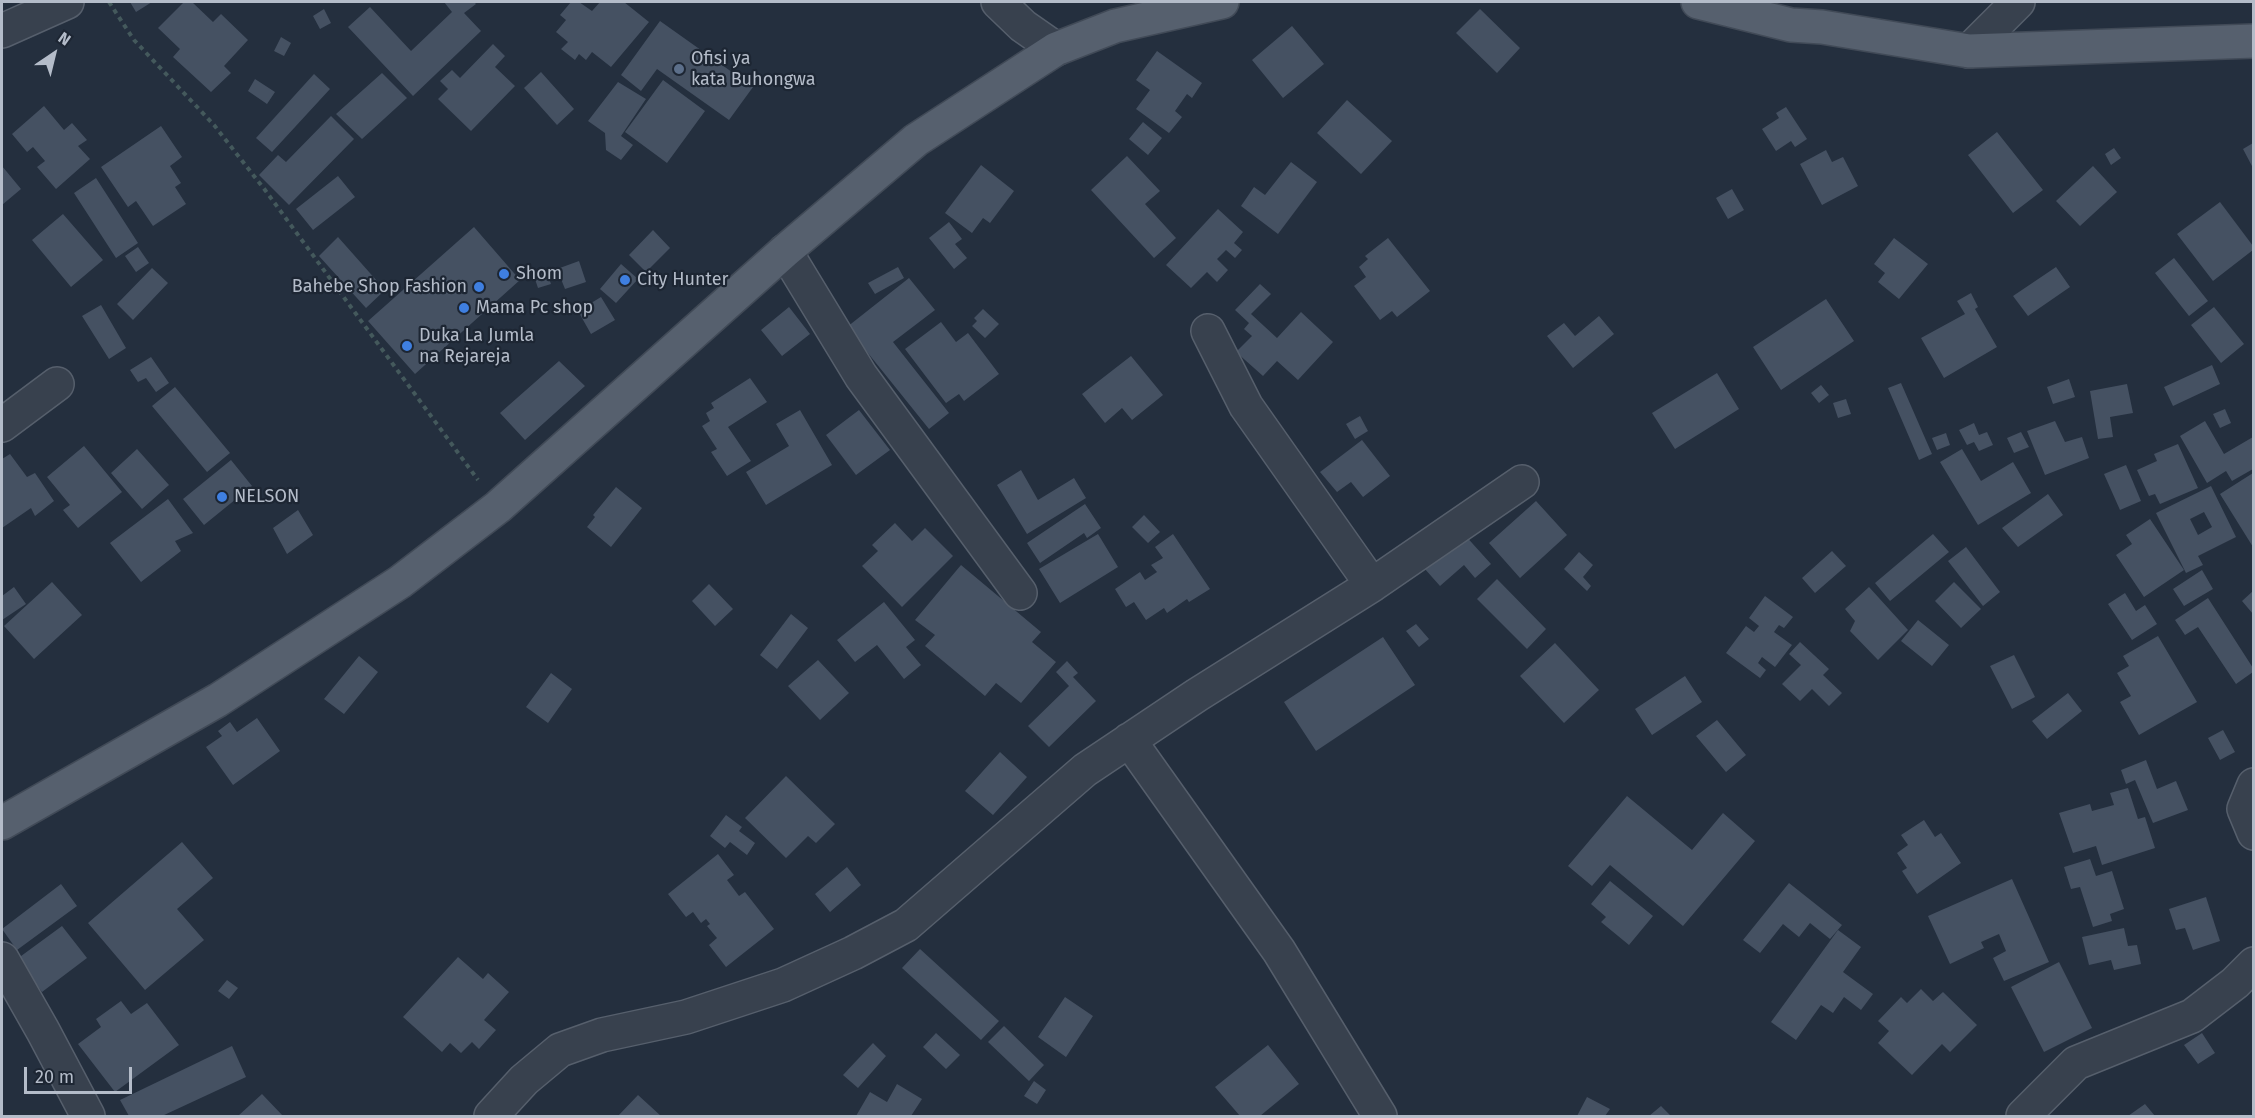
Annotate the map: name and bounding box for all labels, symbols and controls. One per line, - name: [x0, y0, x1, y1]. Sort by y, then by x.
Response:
- north arrow: [24, 24, 84, 84]
- text: N: [55, 28, 74, 50]
- place label: Ofisi ya kata Buhongwa: [691, 48, 816, 90]
- marker: Ofisi ya kata Buhongwa: [672, 62, 686, 76]
- place label: Shom: [516, 263, 562, 285]
- marker: Shom: [497, 267, 511, 281]
- place label: City Hunter: [637, 269, 728, 291]
- marker: City Hunter: [618, 273, 632, 287]
- place label: Bahebe Shop Fashion: [292, 276, 467, 298]
- marker: Bahebe Shop Fashion: [472, 280, 486, 294]
- place label: Mama Pc shop: [476, 297, 593, 319]
- marker: Mama Pc shop: [457, 301, 471, 315]
- place label: Duka La Jumla na Rejareja: [419, 325, 534, 368]
- marker: Duka La Jumla na Rejareja: [400, 339, 414, 353]
- place label: NELSON: [234, 486, 299, 508]
- marker: NELSON: [215, 490, 229, 504]
- scale bar: [27, 1055, 135, 1093]
- text: 20 m: [35, 1066, 74, 1088]

